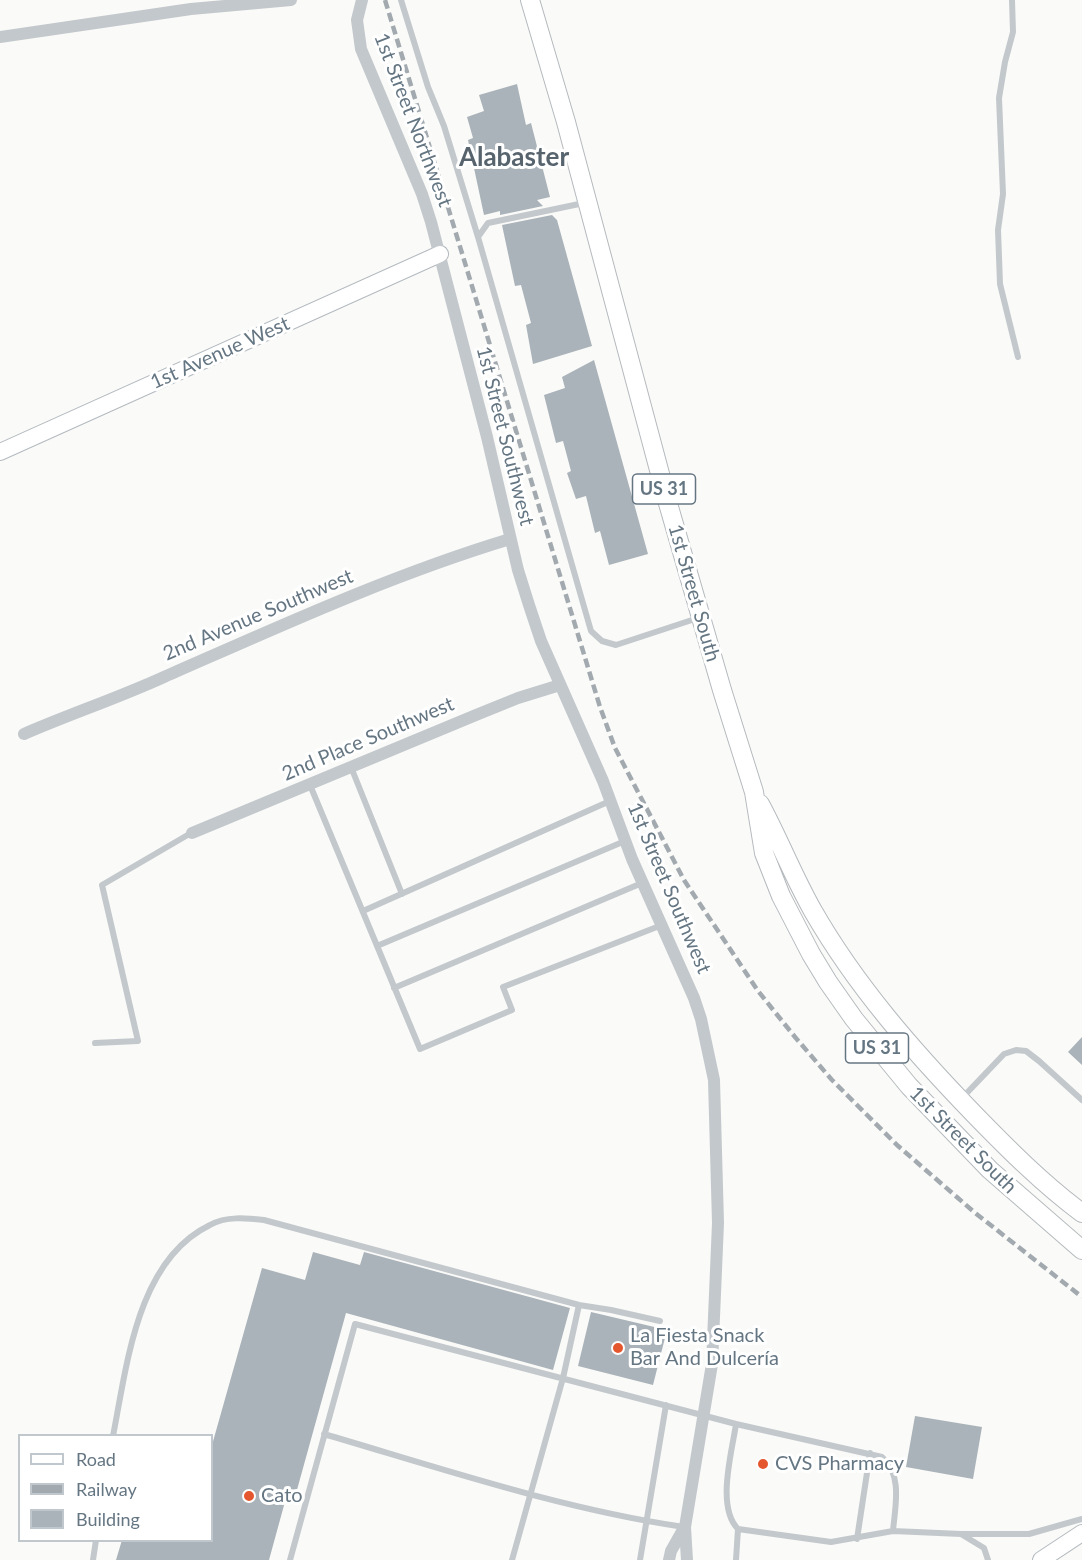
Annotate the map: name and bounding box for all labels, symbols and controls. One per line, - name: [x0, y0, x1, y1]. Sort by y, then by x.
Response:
- street label: 1st Street Northwest: [369, 30, 457, 210]
- district label: Alabaster: [459, 142, 569, 174]
- street label: 1st Avenue West: [147, 312, 293, 394]
- street label: 1st Street Southwest: [471, 344, 539, 528]
- road number: US 31: [632, 474, 696, 504]
- street label: 1st Street South: [663, 521, 725, 665]
- street label: 2nd Avenue Southwest: [159, 564, 357, 666]
- street label: 2nd Place Southwest: [279, 692, 457, 786]
- street label: 1st Street Southwest: [622, 799, 716, 977]
- road number: US 31: [846, 1033, 908, 1063]
- street label: 1st Street South: [904, 1081, 1022, 1199]
- place label: La Fiesta Snack Bar And Dulcería: [630, 1324, 779, 1371]
- marker: La Fiesta Snack Bar And Dulcería: [611, 1341, 625, 1355]
- legend: [18, 1434, 213, 1542]
- text: Road: [76, 1448, 116, 1470]
- place label: CVS Pharmacy: [775, 1452, 904, 1476]
- marker: CVS Pharmacy: [756, 1457, 770, 1471]
- text: Railway: [76, 1478, 137, 1500]
- place label: Cato: [261, 1484, 303, 1508]
- marker: Cato: [242, 1489, 256, 1503]
- text: Building: [76, 1508, 140, 1530]

